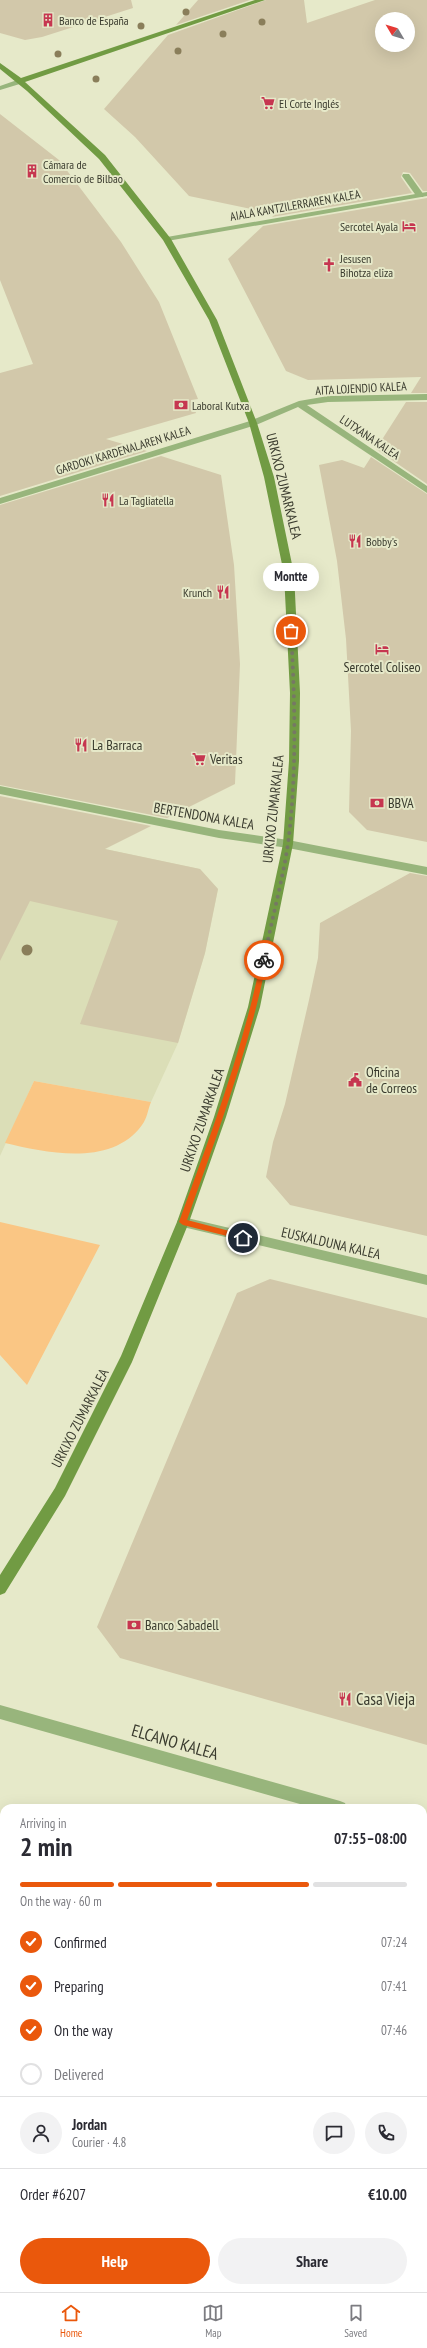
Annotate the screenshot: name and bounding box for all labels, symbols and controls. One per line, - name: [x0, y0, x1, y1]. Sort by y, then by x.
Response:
- building icon: Banco de España: [40, 12, 56, 28]
- north arrow: [375, 12, 415, 52]
- map controls: [375, 12, 415, 52]
- place label: Banco de España: [59, 13, 129, 28]
- supermarket icon: El Corte Inglés: [260, 95, 276, 111]
- place label: El Corte Inglés: [279, 96, 339, 111]
- place label: Cámara de Comercio de Bilbao: [43, 157, 123, 186]
- building icon: Cámara de Comercio de Bilbao: [24, 163, 40, 179]
- street label: AIALA KANTZILERRAREN KALEA: [229, 186, 362, 224]
- hotel icon: Sercotel Ayala: [401, 218, 417, 234]
- place label: Sercotel Ayala: [340, 219, 398, 234]
- place label: Jesusen Bihotza eliza: [339, 251, 393, 280]
- church icon: Jesusen Bihotza eliza: [321, 257, 337, 273]
- street label: AITA LOJENDIO KALEA: [315, 378, 407, 398]
- bank icon: Laboral Kutxa: [173, 397, 189, 413]
- place label: Laboral Kutxa: [192, 398, 249, 413]
- street label: LUTXANA KALEA: [337, 411, 403, 463]
- street label: GARDOKI KARDENALAREN KALEA: [54, 422, 192, 478]
- street label: URKIXO ZUMARKALEA: [262, 431, 306, 541]
- restaurant icon: La Tagliatella: [100, 492, 116, 508]
- place label: La Tagliatella: [119, 493, 174, 508]
- restaurant icon: Bobby's: [347, 533, 363, 549]
- place label: Bobby's: [366, 534, 397, 549]
- callout: Montte: [263, 563, 319, 591]
- text: Montte: [274, 568, 308, 585]
- restaurant icon: Krunch: [215, 584, 231, 600]
- place label: Krunch: [183, 585, 212, 600]
- pin: [274, 614, 308, 648]
- icon: bag: [280, 620, 302, 642]
- hotel icon: Sercotel Coliseo: [374, 641, 390, 657]
- place label: Sercotel Coliseo: [344, 658, 420, 676]
- place label: La Barraca: [92, 736, 142, 754]
- restaurant icon: La Barraca: [73, 737, 89, 753]
- place label: Veritas: [209, 750, 243, 768]
- supermarket icon: Veritas: [191, 751, 207, 767]
- street label: URKIXO ZUMARKALEA: [258, 754, 288, 864]
- place label: BBVA: [388, 794, 414, 812]
- bank icon: BBVA: [369, 795, 385, 811]
- street label: BERTENDONA KALEA: [152, 798, 256, 834]
- courier: [244, 940, 284, 980]
- icon: bike: [253, 949, 275, 971]
- place label: Oficina de Correos: [366, 1063, 417, 1097]
- street label: URKIXO ZUMARKALEA: [176, 1065, 228, 1174]
- public building icon: Oficina de Correos: [347, 1072, 363, 1088]
- pin: [226, 1221, 260, 1255]
- street label: EUSKALDUNA KALEA: [280, 1223, 383, 1263]
- icon: home: [232, 1227, 254, 1249]
- street label: URKIXO ZUMARKALEA: [47, 1365, 113, 1470]
- place label: Banco Sabadell: [145, 1616, 219, 1634]
- bank icon: Banco Sabadell: [126, 1617, 142, 1633]
- place label: Casa Vieja: [356, 1688, 415, 1710]
- restaurant icon: Casa Vieja: [337, 1691, 353, 1707]
- street label: ELCANO KALEA: [129, 1719, 221, 1765]
- text: Arriving in: [20, 1815, 67, 1832]
- text: 07:55–08:00: [334, 1829, 407, 1848]
- text: 2 min: [20, 1830, 73, 1863]
- text: On the way · 60 m: [20, 1893, 102, 1910]
- icon: check: [20, 1931, 42, 1953]
- text: Confirmed: [54, 1933, 107, 1952]
- text: 07:24: [381, 1934, 407, 1951]
- icon: check: [20, 1975, 42, 1997]
- text: Preparing: [54, 1977, 104, 1996]
- text: 07:41: [381, 1978, 407, 1995]
- icon: check: [20, 2019, 42, 2041]
- text: On the way: [54, 2021, 113, 2040]
- text: 07:46: [381, 2022, 407, 2039]
- text: Delivered: [54, 2065, 104, 2084]
- button: person: [20, 2112, 62, 2154]
- button: chat: [313, 2112, 355, 2154]
- button: phone: [365, 2112, 407, 2154]
- text: Jordan: [72, 2115, 107, 2134]
- text: Courier · 4.8: [72, 2134, 126, 2151]
- text: Order #6207: [20, 2185, 86, 2204]
- text: €10.00: [368, 2185, 407, 2204]
- button: Help: [20, 2238, 210, 2284]
- button: Share: [218, 2238, 407, 2284]
- tab: Home: [60, 2302, 82, 2340]
- tab: Map: [202, 2302, 224, 2340]
- tab: Saved: [344, 2302, 367, 2340]

